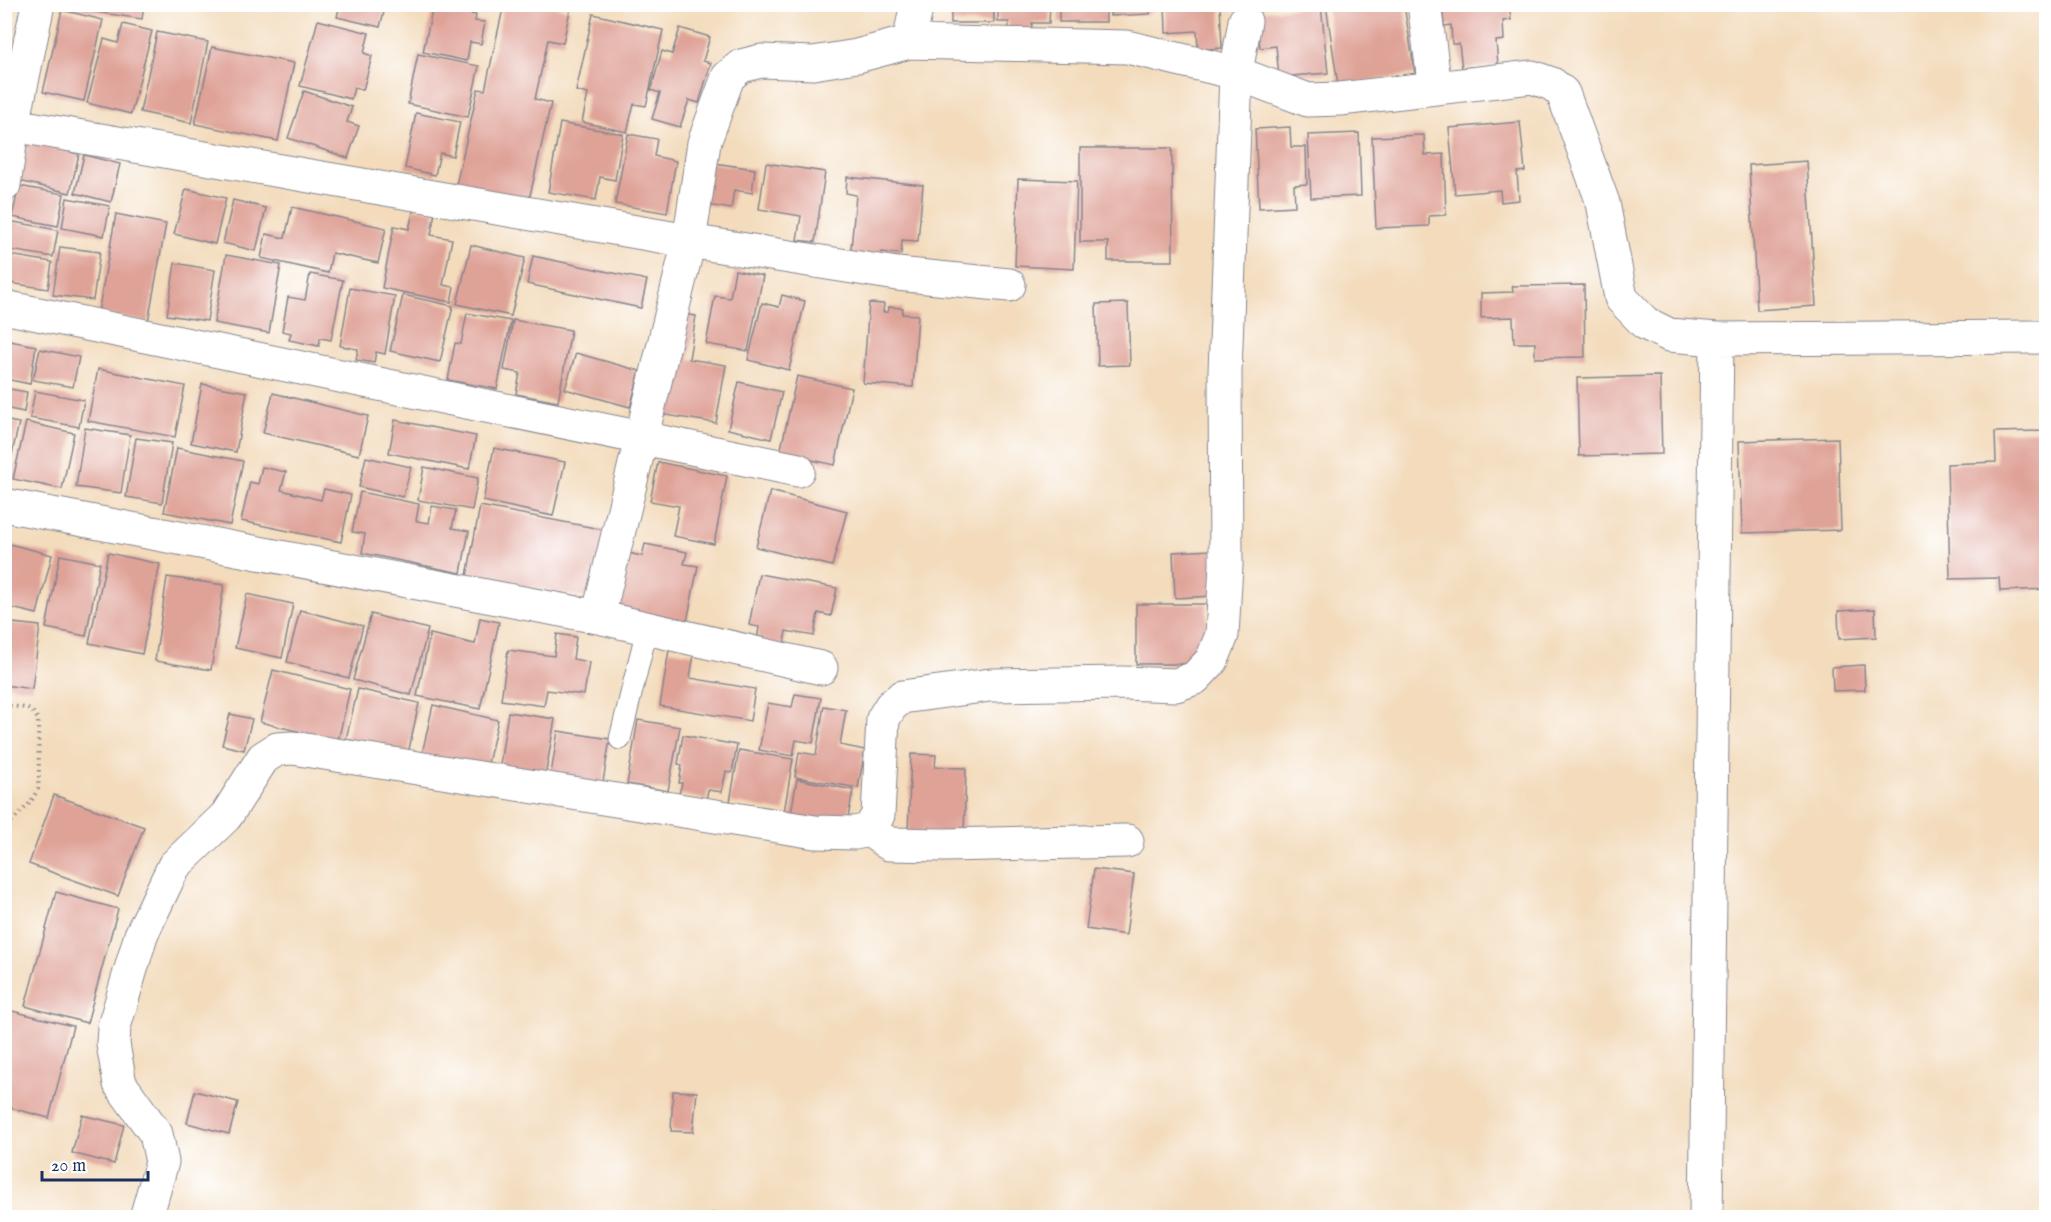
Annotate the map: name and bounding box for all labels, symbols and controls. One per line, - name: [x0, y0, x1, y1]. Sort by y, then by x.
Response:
- scale bar: [42, 1144, 148, 1182]
- text: 20 m: [51, 1155, 86, 1178]

